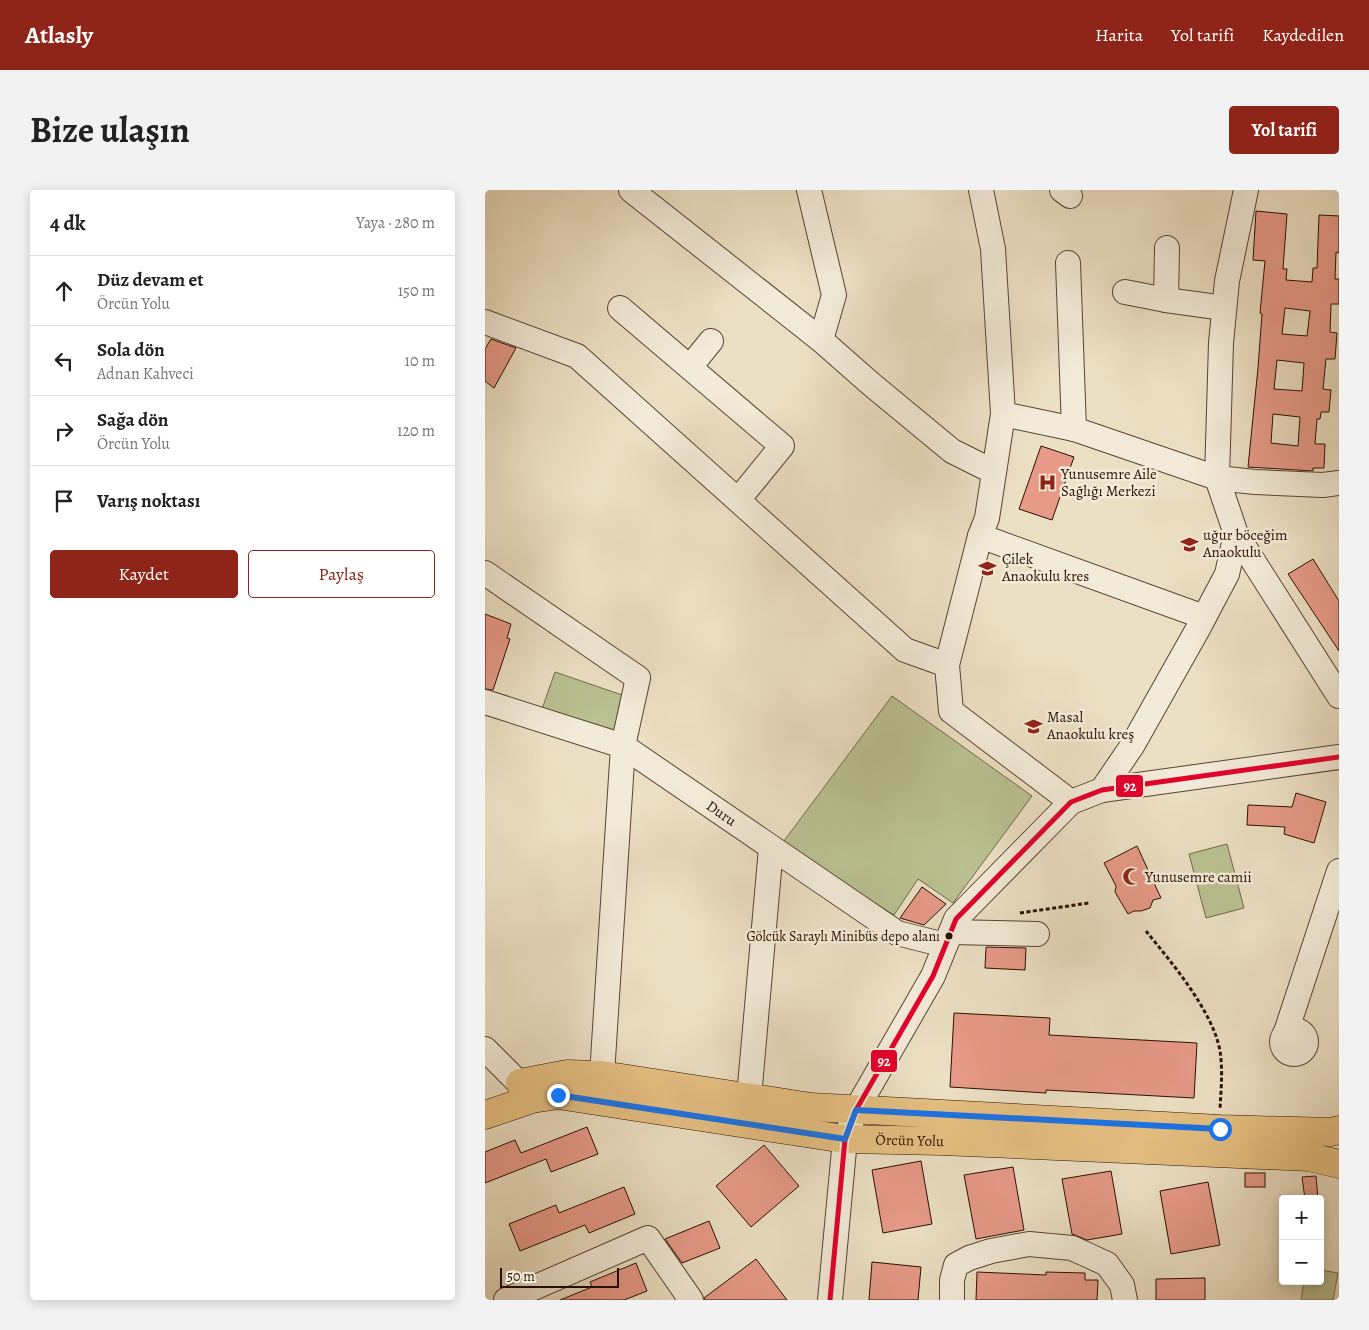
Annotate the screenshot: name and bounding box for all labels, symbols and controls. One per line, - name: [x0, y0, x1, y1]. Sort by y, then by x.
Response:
- text: Atlasly: [25, 19, 93, 51]
- text: Harita: [1095, 23, 1143, 47]
- text: Yol tarifi: [1171, 23, 1234, 47]
- text: Kaydedilen: [1262, 23, 1344, 47]
- text: Bize ulaşın: [30, 106, 190, 154]
- button: Yol tarifi: [1229, 106, 1339, 154]
- text: 4 dk: [50, 209, 86, 237]
- text: Yaya · 280 m: [356, 212, 435, 234]
- text: Düz devam et: [97, 267, 204, 293]
- icon: ahead: [50, 277, 78, 305]
- text: 150 m: [398, 280, 435, 302]
- text: Örcün Yolu: [97, 293, 170, 315]
- text: Sola dön: [97, 337, 165, 363]
- icon: left: [50, 347, 78, 375]
- text: 10 m: [405, 350, 435, 372]
- text: Adnan Kahveci: [97, 363, 194, 385]
- text: Sağa dön: [97, 407, 169, 433]
- icon: right: [50, 417, 78, 445]
- text: 120 m: [397, 420, 435, 442]
- text: Örcün Yolu: [97, 433, 170, 455]
- place label: Yunusemre Aile Sağlığı Merkezi: [1060, 464, 1157, 501]
- hospital icon: Yunusemre Aile Sağlığı Merkezi: [1037, 473, 1057, 493]
- icon: arrive: [50, 487, 78, 515]
- text: Varış noktası: [97, 488, 200, 514]
- place label: uğur böceğim Anaokulu: [1202, 525, 1288, 562]
- school or university icon: uğur böceğim Anaokulu: [1179, 534, 1199, 554]
- place label: Çilek Anaokulu kres: [1001, 549, 1089, 586]
- button: Kaydet: [50, 550, 238, 598]
- button: Paylaş: [248, 550, 435, 598]
- school or university icon: Çilek Anaokulu kres: [978, 558, 998, 578]
- place label: Masal Anaokulu kreş: [1046, 707, 1134, 744]
- school or university icon: Masal Anaokulu kreş: [1023, 716, 1043, 736]
- line badge: 92: [1115, 774, 1144, 798]
- text: 92: [1123, 777, 1137, 796]
- street label: Duru: [702, 796, 741, 831]
- mosque icon: Yunusemre camii: [1121, 867, 1141, 887]
- place label: Yunusemre camii: [1144, 867, 1252, 887]
- place label: Gölcük Saraylı Minibüs depo alanı: [746, 927, 940, 946]
- marker: Gölcük Saraylı Minibüs depo alanı: [944, 931, 954, 941]
- line badge: 92: [870, 1049, 898, 1073]
- text: 92: [877, 1052, 891, 1071]
- route end: [547, 1084, 570, 1107]
- route start: [1209, 1118, 1232, 1141]
- street label: Örcün Yolu: [875, 1130, 945, 1151]
- map controls: [1279, 1195, 1324, 1285]
- button: +: [1279, 1195, 1324, 1240]
- button: −: [1279, 1240, 1324, 1285]
- scale bar: [500, 1265, 619, 1288]
- text: 50 m: [507, 1267, 535, 1286]

